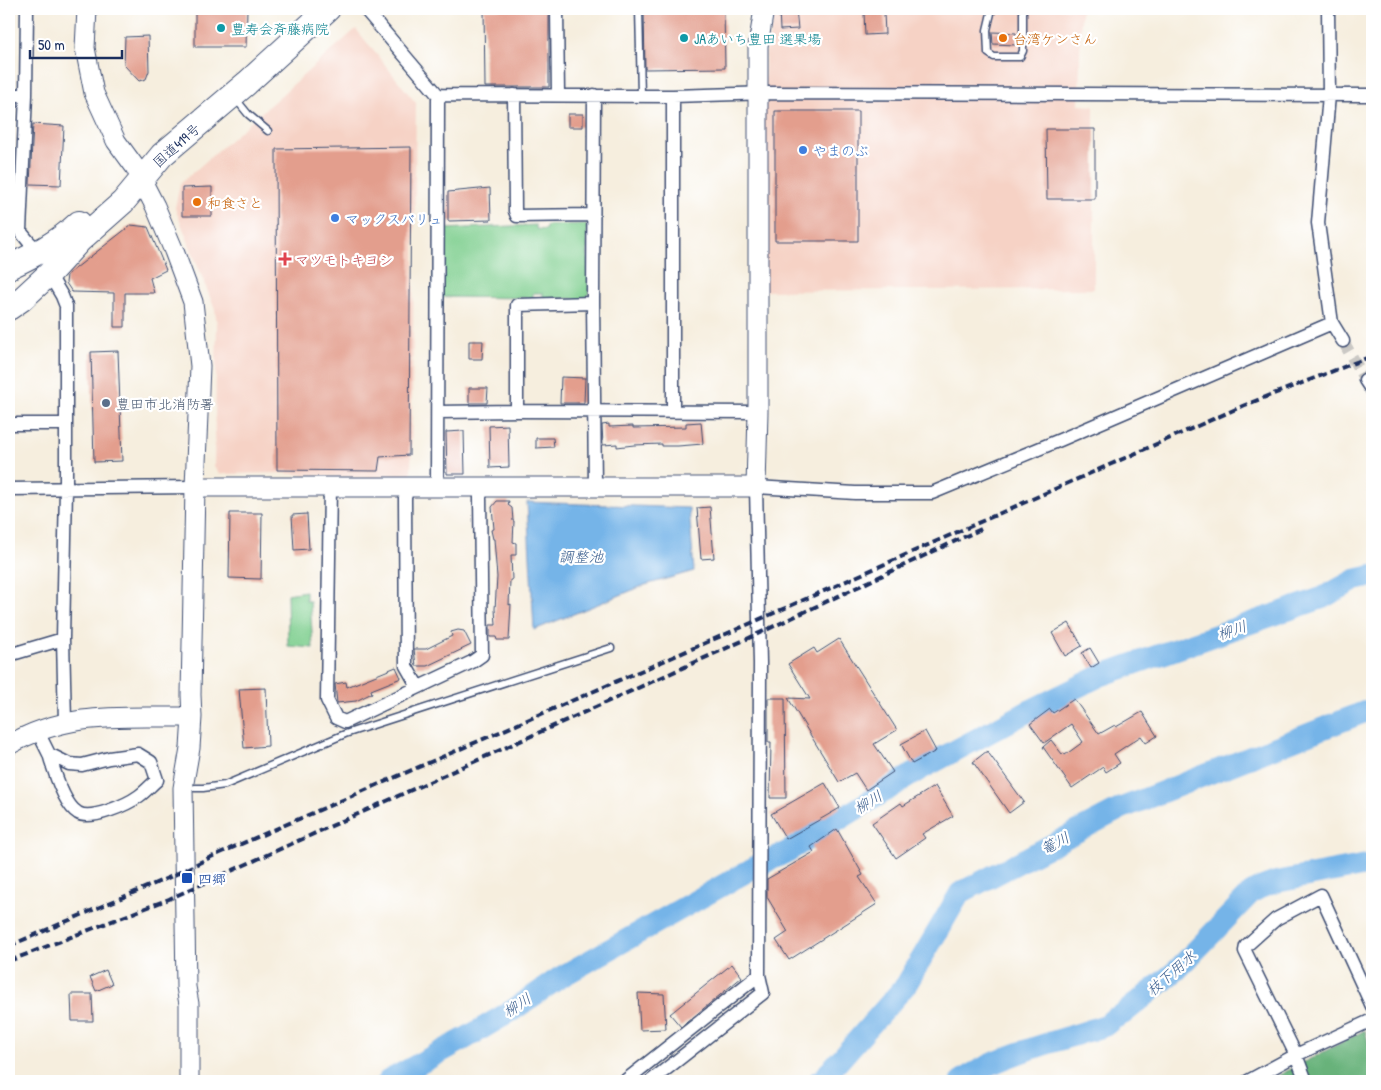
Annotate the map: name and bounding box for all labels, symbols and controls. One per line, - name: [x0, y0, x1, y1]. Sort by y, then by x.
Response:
- place label: 豊寿会斉藤病院: [231, 19, 329, 38]
- marker: 豊寿会斉藤病院: [215, 22, 227, 34]
- scale bar: [30, 28, 122, 60]
- place label: JAあいち豊田 選果場: [694, 29, 821, 48]
- place label: 台湾ケンさん: [1013, 29, 1097, 48]
- marker: JAあいち豊田 選果場: [678, 32, 690, 44]
- marker: 台湾ケンさん: [997, 32, 1009, 44]
- text: 50 m: [38, 34, 65, 55]
- street label: 国道419号: [148, 119, 204, 171]
- place label: やまのぶ: [813, 141, 869, 160]
- marker: やまのぶ: [797, 144, 809, 156]
- place label: 和食さと: [207, 193, 263, 212]
- marker: 和食さと: [191, 196, 203, 208]
- place label: マックスバリュ: [345, 209, 443, 228]
- marker: マックスバリュ: [329, 212, 341, 224]
- place label: マツモトキヨシ: [295, 250, 393, 269]
- marker: マツモトキヨシ: [279, 253, 291, 265]
- place label: 豊田市北消防署: [116, 394, 214, 413]
- marker: 豊田市北消防署: [100, 397, 112, 409]
- water label: 調整池: [558, 546, 604, 567]
- water label: 柳川: [1214, 615, 1250, 645]
- water label: 柳川: [850, 785, 886, 819]
- water label: 篭川: [1037, 827, 1073, 859]
- place label: 四郷: [198, 869, 226, 888]
- marker: 四郷: [180, 871, 194, 885]
- water label: 枝下用水: [1141, 945, 1201, 1001]
- water label: 柳川: [499, 988, 535, 1022]

